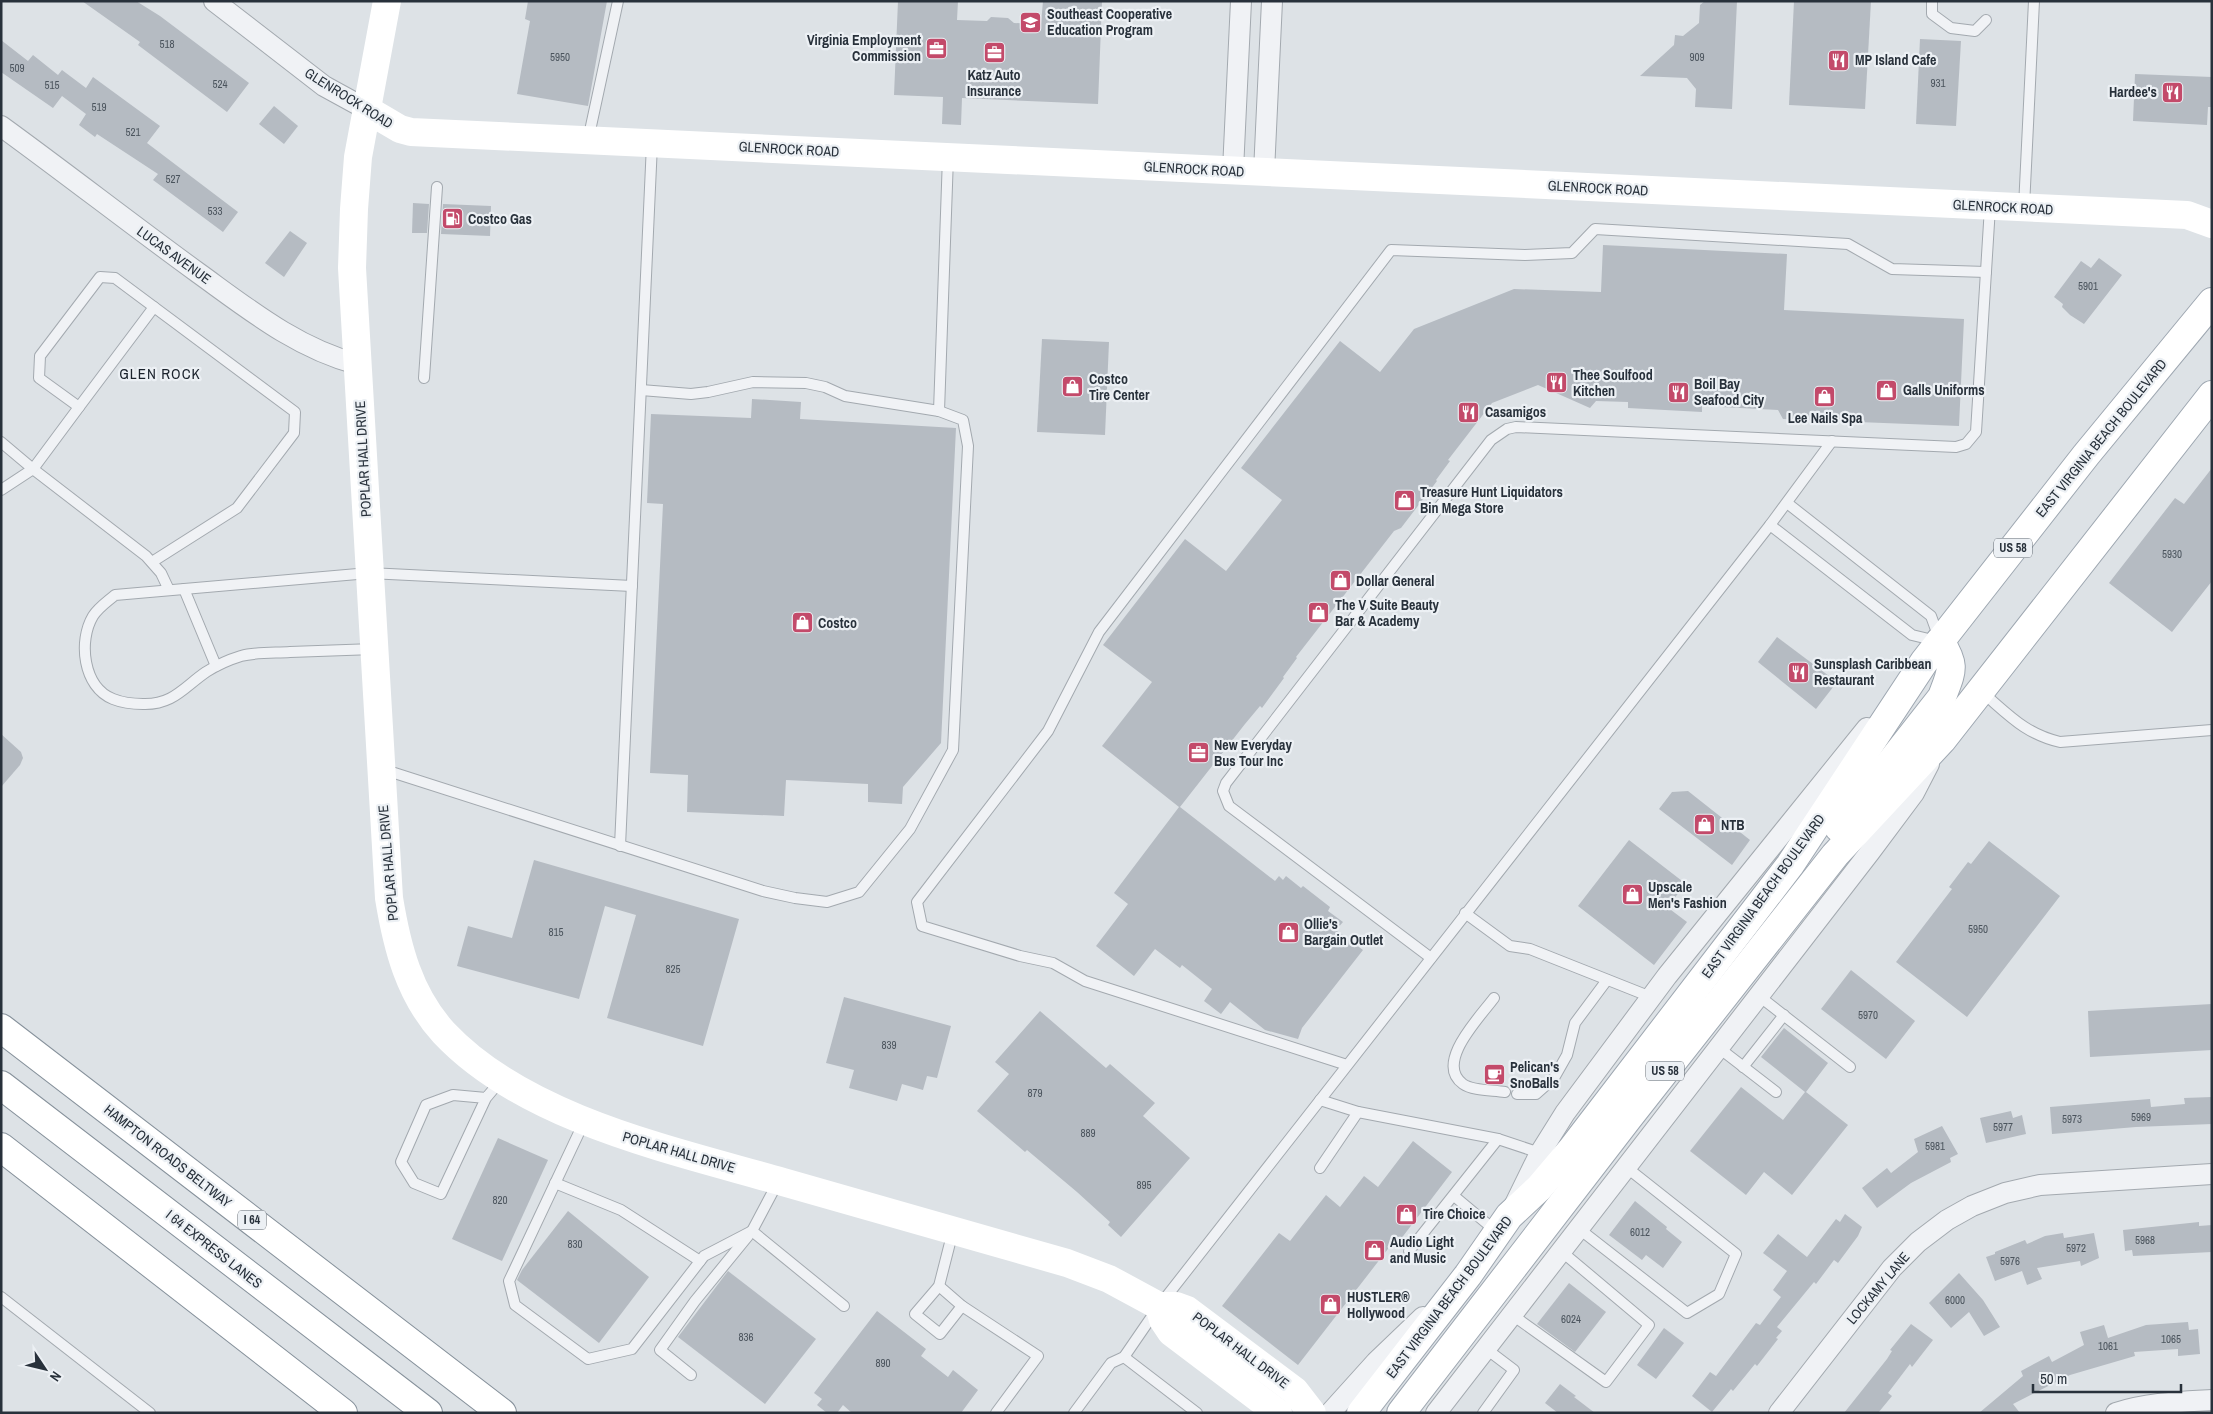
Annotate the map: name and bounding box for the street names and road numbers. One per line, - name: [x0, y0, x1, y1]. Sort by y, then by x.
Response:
- street label: GLENROCK ROAD: [301, 64, 397, 132]
- street label: GLENROCK ROAD: [738, 137, 840, 161]
- street label: GLENROCK ROAD: [1143, 157, 1245, 181]
- street label: GLENROCK ROAD: [1547, 176, 1649, 200]
- street label: GLENROCK ROAD: [1952, 195, 2054, 219]
- street label: LUCAS AVENUE: [133, 222, 215, 288]
- street label: EAST VIRGINIA BEACH BOULEVARD: [2031, 355, 2171, 521]
- street label: POPLAR HALL DRIVE: [351, 400, 375, 518]
- road number: US 58: [1994, 538, 2032, 558]
- street label: POPLAR HALL DRIVE: [374, 804, 402, 922]
- street label: EAST VIRGINIA BEACH BOULEVARD: [1697, 810, 1829, 982]
- road number: US 58: [1646, 1062, 1684, 1080]
- street label: HAMPTON ROADS BELTWAY: [101, 1101, 236, 1212]
- street label: POPLAR HALL DRIVE: [621, 1127, 737, 1177]
- street label: I 64 EXPRESS LANES: [162, 1206, 266, 1292]
- road number: I 64: [238, 1210, 266, 1230]
- street label: EAST VIRGINIA BEACH BOULEVARD: [1382, 1212, 1516, 1382]
- street label: LOCKAMY LANE: [1842, 1248, 1914, 1328]
- street label: POPLAR HALL DRIVE: [1189, 1308, 1293, 1392]

